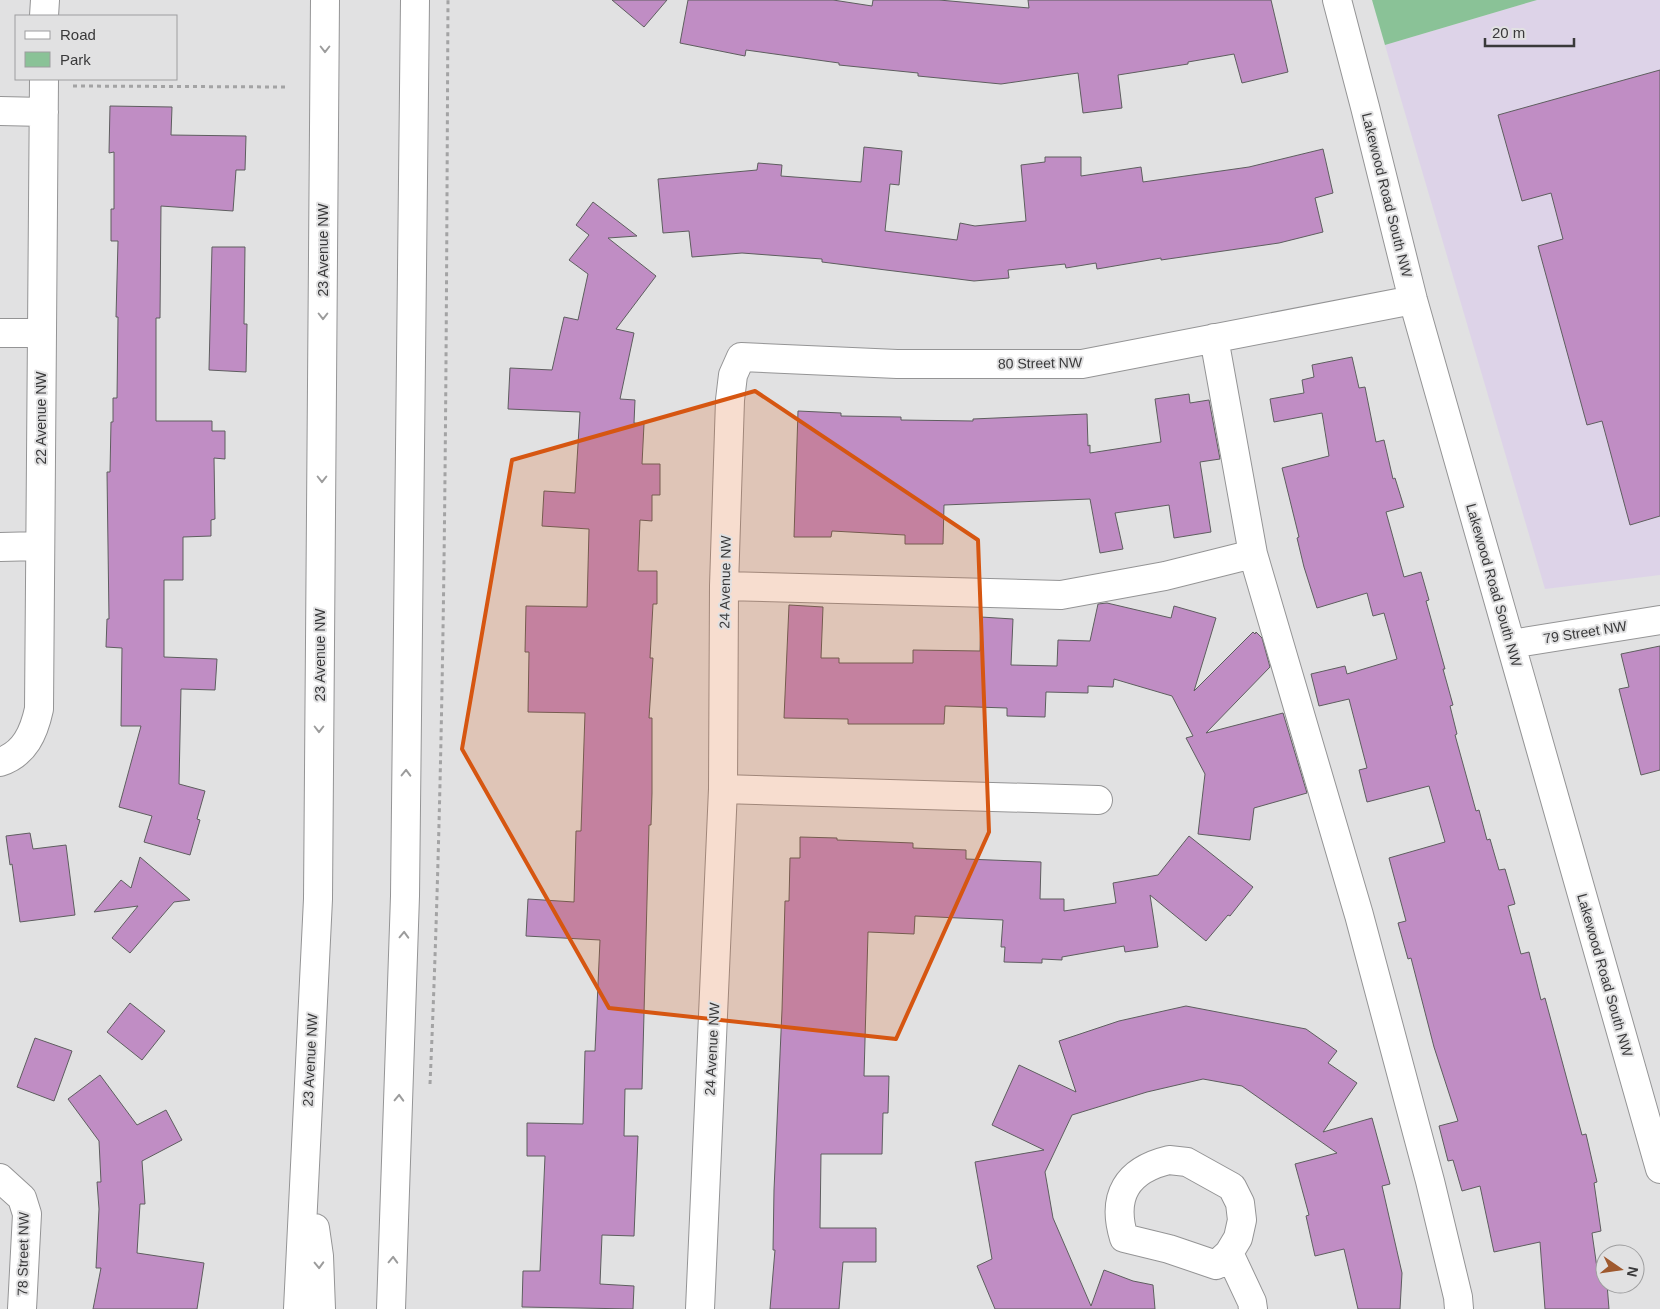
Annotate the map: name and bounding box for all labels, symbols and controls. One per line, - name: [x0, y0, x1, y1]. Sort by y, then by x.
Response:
- legend: [15, 15, 178, 80]
- scale bar: [1485, 15, 1574, 47]
- text: 20 m: [1492, 24, 1525, 41]
- text: Road: [60, 26, 96, 43]
- one-way arrow: [320, 45, 330, 53]
- text: Park: [60, 51, 91, 68]
- street label: Lakewood Road South NW: [1359, 111, 1415, 280]
- street label: 23 Avenue NW: [315, 203, 331, 297]
- one-way arrow: [318, 312, 328, 320]
- street label: 80 Street NW: [998, 354, 1083, 372]
- street label: 22 Avenue NW: [33, 371, 49, 465]
- one-way arrow: [316, 475, 327, 483]
- street label: Lakewood Road South NW: [1463, 502, 1525, 669]
- street label: 24 Avenue NW: [716, 535, 734, 629]
- street label: 23 Avenue NW: [312, 608, 328, 702]
- street label: 79 Street NW: [1542, 617, 1629, 646]
- one-way arrow: [314, 725, 325, 733]
- one-way arrow: [401, 769, 411, 776]
- street label: Lakewood Road South NW: [1574, 892, 1636, 1059]
- one-way arrow: [398, 931, 409, 939]
- street label: 24 Avenue NW: [702, 1001, 722, 1096]
- street label: 23 Avenue NW: [300, 1012, 320, 1107]
- one-way arrow: [393, 1094, 404, 1102]
- street label: 78 Street NW: [14, 1211, 32, 1296]
- north arrow: [1595, 1244, 1645, 1294]
- one-way arrow: [387, 1256, 398, 1264]
- one-way arrow: [314, 1261, 325, 1269]
- text: N: [1624, 1265, 1642, 1279]

